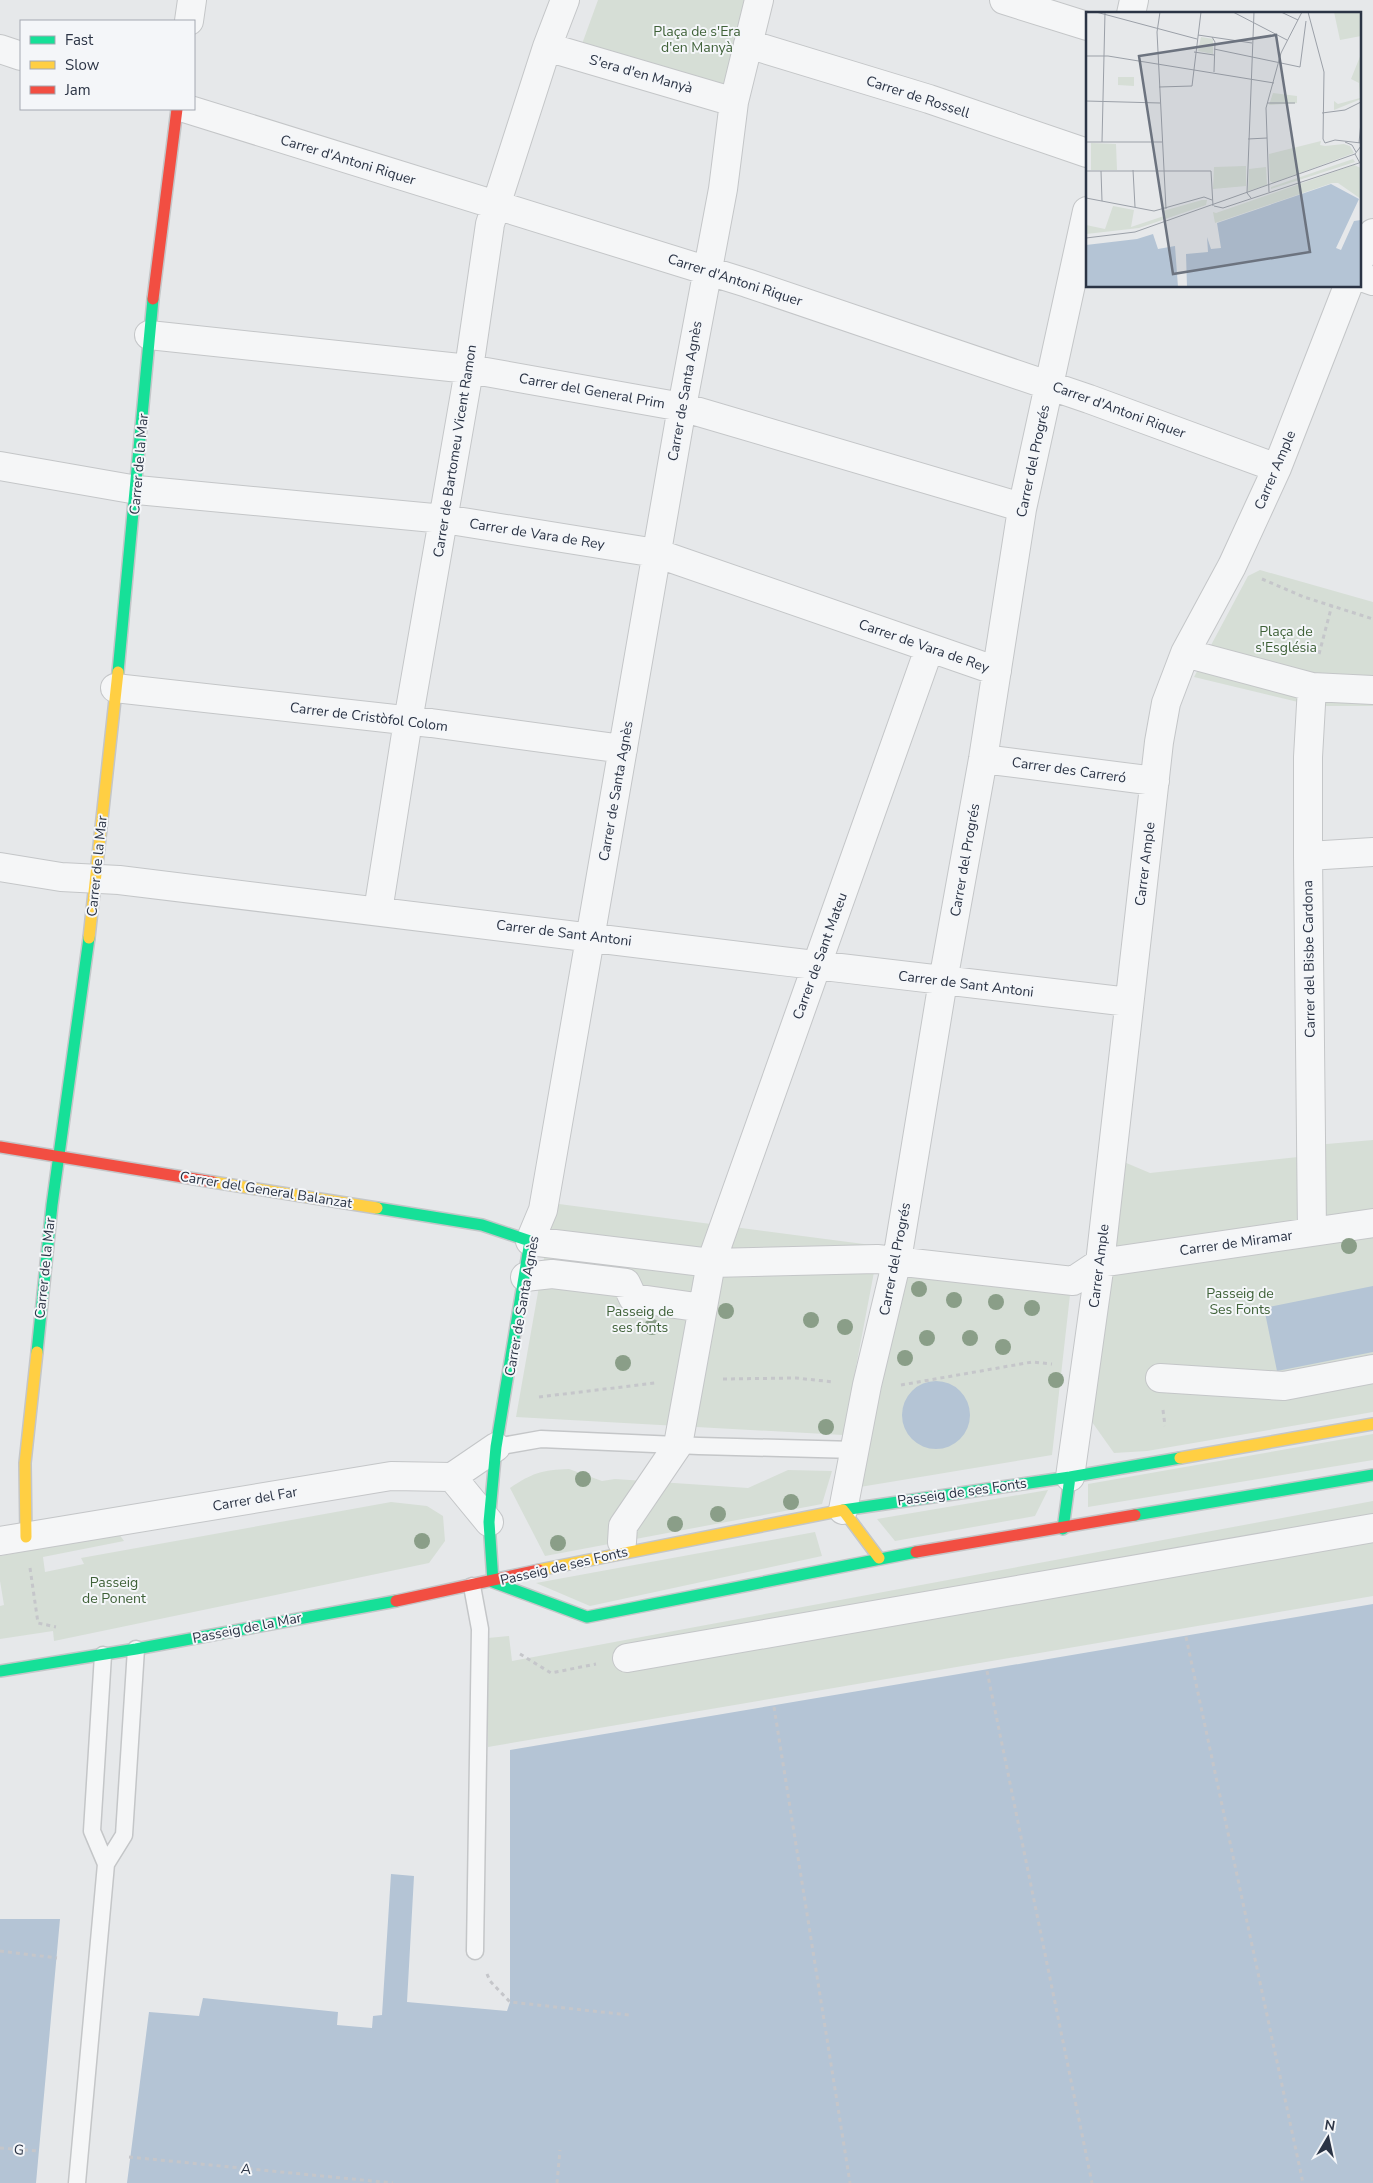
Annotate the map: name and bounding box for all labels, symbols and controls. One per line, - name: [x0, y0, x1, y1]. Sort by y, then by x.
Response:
- inset map: [1086, 12, 1360, 288]
- legend: [20, 20, 195, 110]
- park label: Plaça de s'Era d'en Manyà: [653, 22, 741, 57]
- text: Fast: [65, 30, 94, 50]
- street label: S'era d'en Manyà: [587, 50, 695, 98]
- text: Slow: [65, 55, 100, 75]
- street label: Carrer de Rossell: [864, 71, 973, 123]
- text: Jam: [64, 80, 91, 100]
- street label: Carrer d'Antoni Riquer: [278, 130, 418, 190]
- street label: Carrer d'Antoni Riquer: [665, 249, 805, 311]
- street label: Carrer de Santa Agnès: [663, 319, 707, 463]
- street label: Carrer de Bartomeu Vicent Ramon: [429, 343, 481, 559]
- street label: Carrer del General Prim: [517, 369, 667, 413]
- street label: Carrer d'Antoni Riquer: [1050, 377, 1188, 443]
- street label: Carrer del Progrés: [1012, 403, 1054, 519]
- street label: Carrer de la Mar: [125, 413, 153, 515]
- street label: Carrer Ample: [1250, 427, 1300, 513]
- street label: Carrer de Vara de Rey: [468, 514, 607, 554]
- street label: Carrer de Vara de Rey: [856, 615, 993, 678]
- park label: Plaça de s'Església: [1255, 622, 1317, 657]
- street label: Carrer de Cristòfol Colom: [289, 698, 449, 736]
- street label: Carrer de Santa Agnès: [594, 719, 638, 863]
- street label: Carrer des Carreró: [1011, 753, 1128, 787]
- street label: Carrer del Progrés: [946, 802, 984, 918]
- street label: Carrer de la Mar: [82, 815, 112, 917]
- street label: Carrer Ample: [1130, 821, 1160, 907]
- street label: Carrer del Bisbe Cardona: [1298, 880, 1320, 1038]
- street label: Carrer de Sant Mateu: [788, 890, 852, 1022]
- street label: Carrer de Sant Antoni: [495, 915, 633, 951]
- street label: Carrer de Sant Antoni: [897, 966, 1035, 1002]
- street label: Carrer del General Balanzat: [178, 1167, 354, 1213]
- street label: Carrer del Progrés: [875, 1201, 915, 1317]
- street label: Carrer de la Mar: [30, 1217, 60, 1319]
- street label: Carrer Ample: [1084, 1223, 1114, 1309]
- street label: Carrer de Miramar: [1178, 1226, 1294, 1260]
- street label: Carrer de Santa Agnès: [500, 1234, 544, 1378]
- park label: Passeig de Ses Fonts: [1206, 1284, 1274, 1319]
- park label: Passeig de ses fonts: [606, 1302, 674, 1337]
- street label: Passeig de ses Fonts: [896, 1473, 1028, 1510]
- street label: Carrer del Far: [211, 1482, 299, 1516]
- street label: Passeig de ses Fonts: [498, 1542, 630, 1590]
- park label: Passeig de Ponent: [82, 1573, 146, 1608]
- street label: Passeig de la Mar: [191, 1608, 303, 1648]
- north arrow: [1303, 2113, 1353, 2163]
- text: N: [1323, 2115, 1337, 2136]
- street label: G: [13, 2140, 25, 2160]
- street label: A: [240, 2159, 252, 2179]

